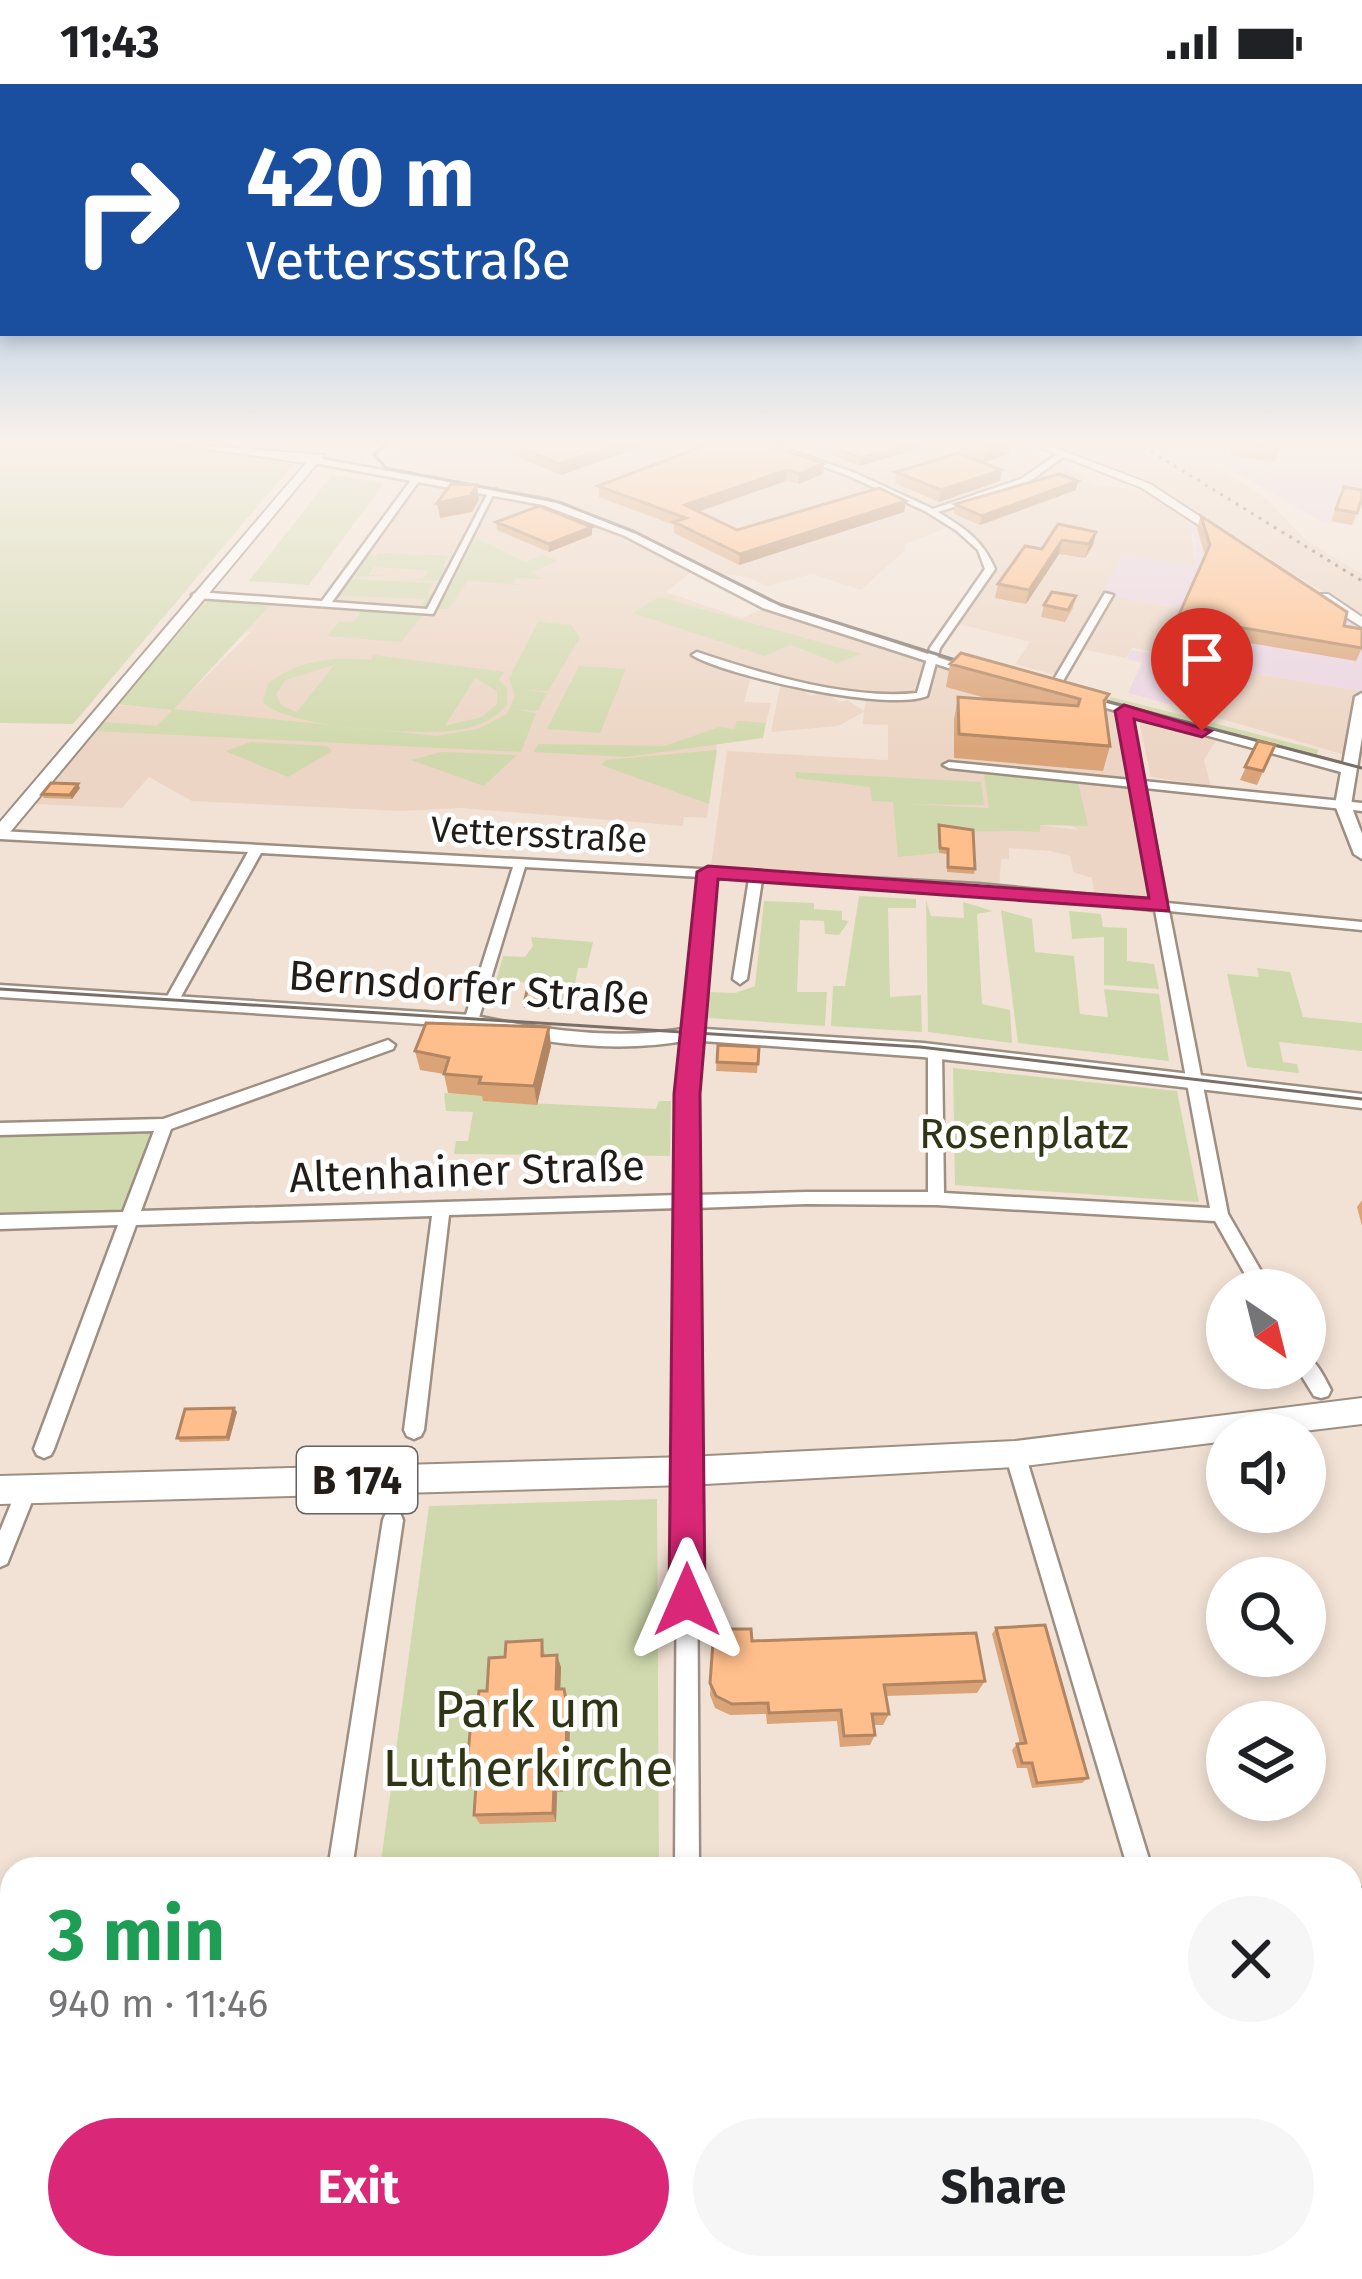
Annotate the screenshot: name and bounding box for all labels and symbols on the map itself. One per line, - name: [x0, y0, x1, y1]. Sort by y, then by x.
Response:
- pin: [1151, 608, 1253, 731]
- street label: Vettersstraße: [430, 807, 648, 863]
- street label: Bernsdorfer Straße: [287, 950, 651, 1026]
- park label: Rosenplatz: [919, 1109, 1129, 1159]
- street label: Altenhainer Straße: [288, 1141, 646, 1203]
- north arrow: [1206, 1269, 1326, 1389]
- road number: B 174: [297, 1447, 417, 1513]
- position arrow: [624, 1537, 750, 1663]
- park label: Park um Lutherkirche: [383, 1679, 673, 1800]

